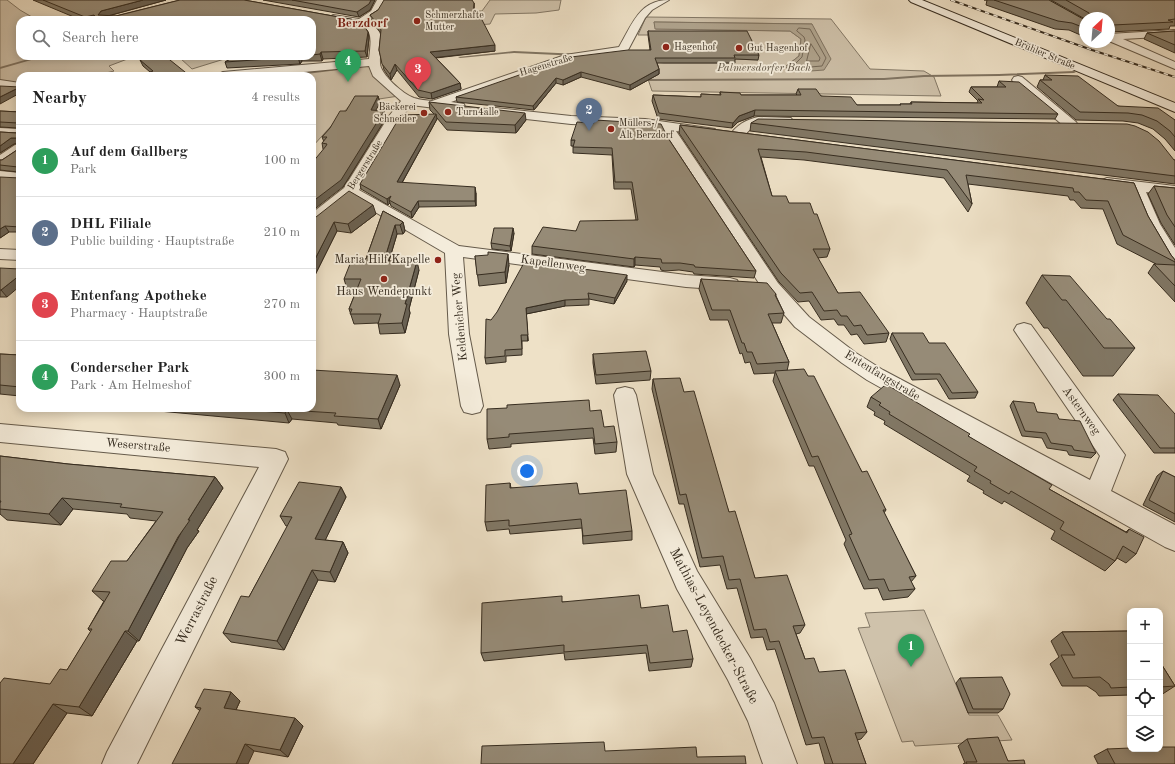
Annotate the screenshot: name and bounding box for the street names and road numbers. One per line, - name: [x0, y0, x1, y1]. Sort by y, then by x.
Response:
- street label: Brühler Straße: [1013, 37, 1077, 71]
- street label: Hagenstraße: [518, 52, 574, 78]
- street label: Bergerstraße: [346, 138, 384, 192]
- street label: Kapellenweg: [520, 253, 587, 275]
- street label: Keldenicher Weg: [450, 272, 470, 362]
- street label: Entenfangstraße: [842, 349, 922, 404]
- street label: Asternweg: [1060, 385, 1103, 438]
- street label: Weserstraße: [105, 437, 171, 455]
- street label: Mathias-Leyendecker-Straße: [667, 546, 761, 706]
- street label: Werrastraße: [174, 574, 220, 648]

